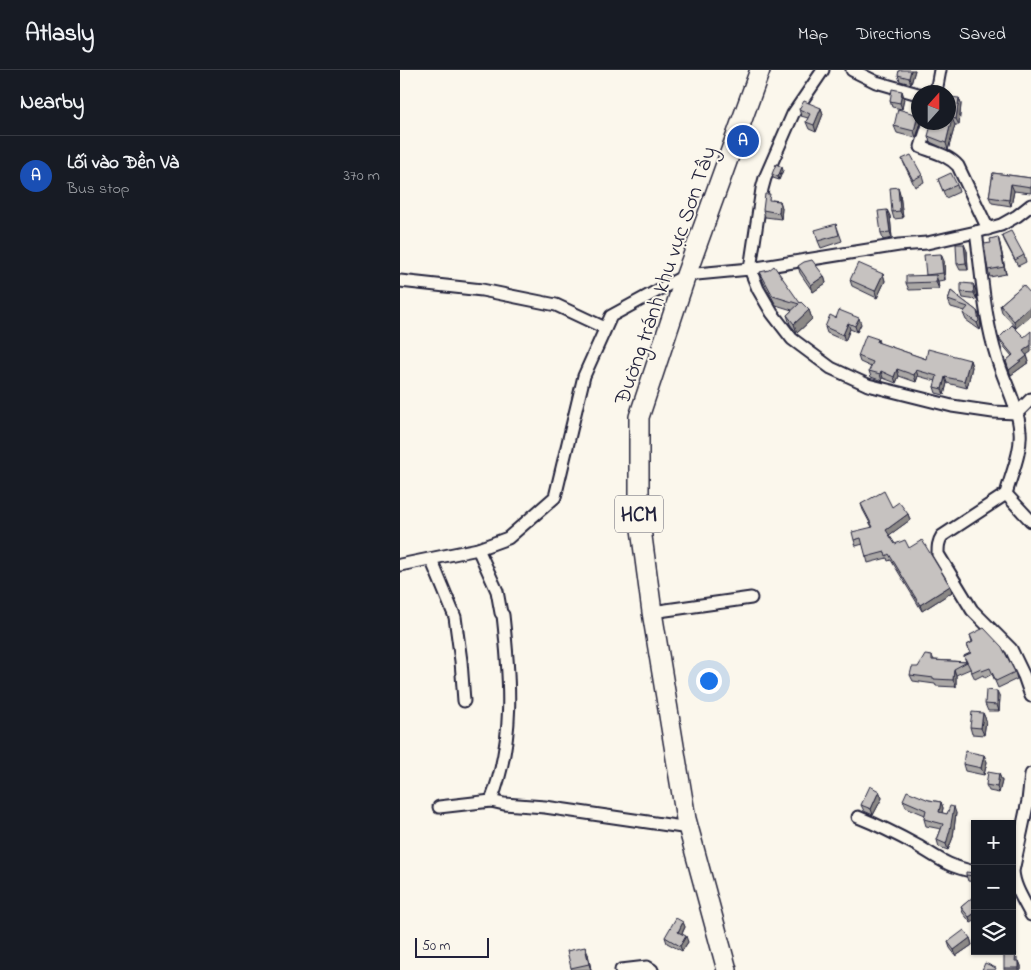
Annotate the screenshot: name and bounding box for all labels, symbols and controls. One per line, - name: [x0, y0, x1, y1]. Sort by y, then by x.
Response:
- text: Atlasly: [25, 17, 94, 52]
- text: Map: [798, 22, 828, 48]
- text: Directions: [856, 22, 931, 48]
- text: Saved: [959, 22, 1006, 48]
- north arrow: [911, 85, 956, 130]
- text: Nearby: [20, 88, 84, 118]
- pin: A: [727, 122, 759, 160]
- street label: Đường tránh khu vực Sơn Tây: [607, 142, 727, 411]
- text: Lối vào Đền Và: [67, 150, 179, 177]
- text: A: [31, 164, 41, 188]
- text: 370 m: [343, 164, 380, 188]
- text: Bus stop: [67, 177, 130, 201]
- road number: HCM: [615, 496, 663, 532]
- your location: [696, 668, 722, 694]
- map controls: [971, 820, 1016, 955]
- button: +: [971, 820, 1016, 865]
- button: −: [971, 865, 1016, 910]
- button: layers: [971, 910, 1016, 955]
- scale bar: [415, 935, 489, 958]
- text: 50 m: [422, 936, 450, 957]

